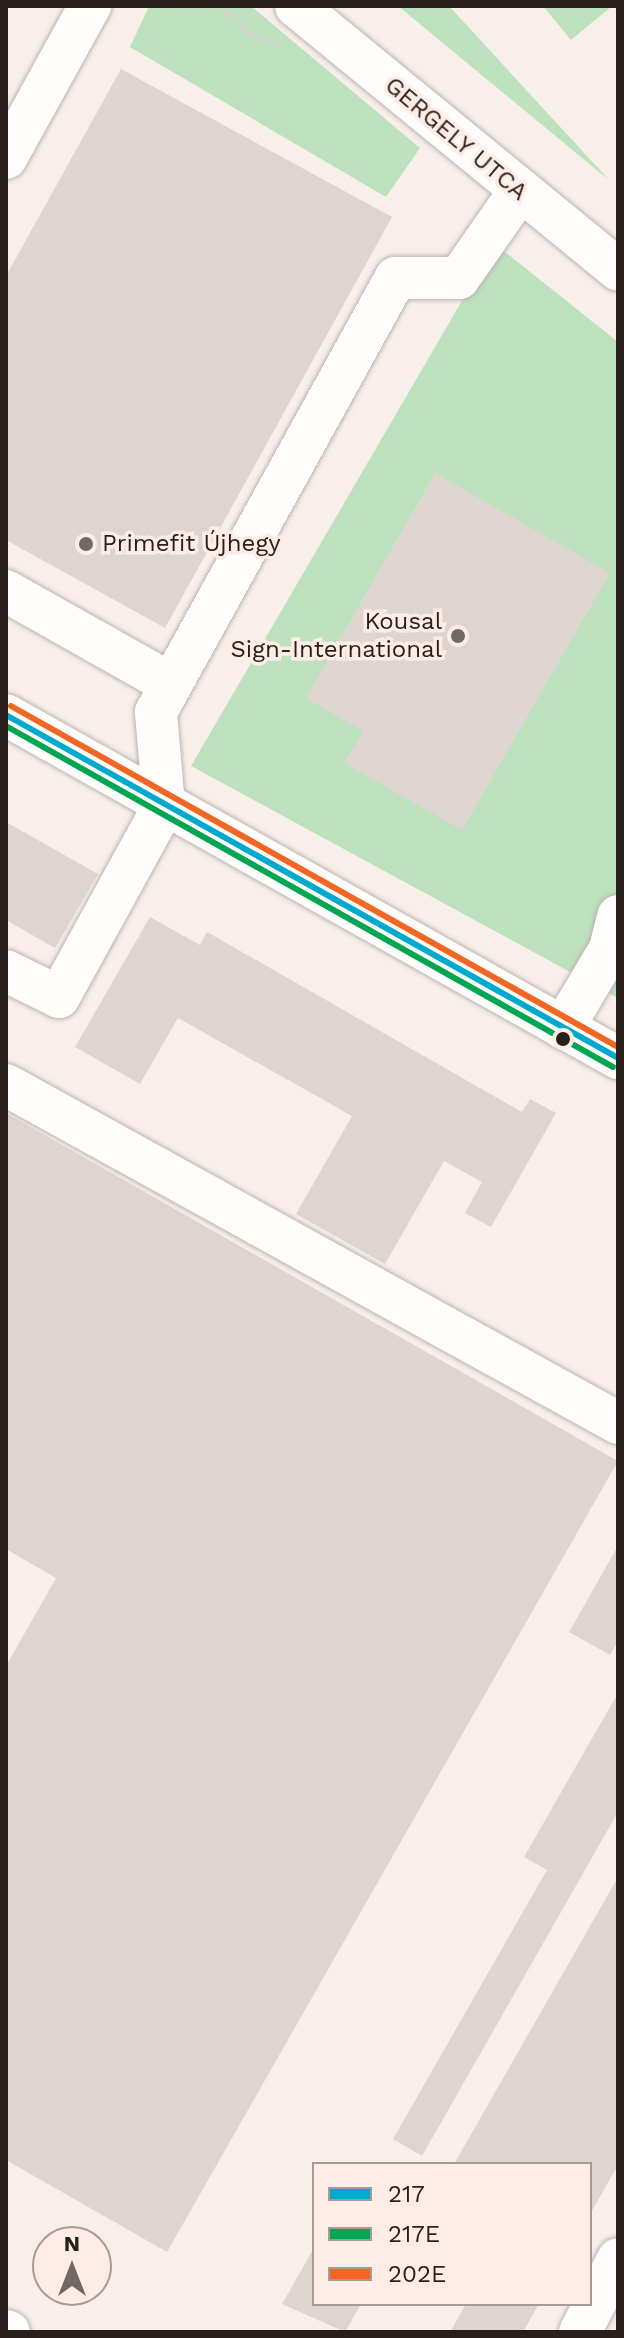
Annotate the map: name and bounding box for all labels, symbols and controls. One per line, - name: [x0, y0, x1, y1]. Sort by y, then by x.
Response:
- street label: GERGELY UTCA: [379, 71, 533, 207]
- place label: Primefit Újhegy: [102, 530, 281, 558]
- marker: Primefit Újhegy: [77, 535, 95, 553]
- place label: Kousal Sign-International: [231, 608, 442, 664]
- marker: Kousal Sign-International: [449, 627, 467, 645]
- unlabelled marker: [555, 1031, 571, 1047]
- legend: [312, 2162, 592, 2306]
- text: 217: [388, 2180, 425, 2208]
- text: 217E: [388, 2220, 440, 2248]
- north arrow: [32, 2226, 112, 2306]
- text: N: [64, 2231, 80, 2256]
- text: 202E: [388, 2260, 446, 2288]

